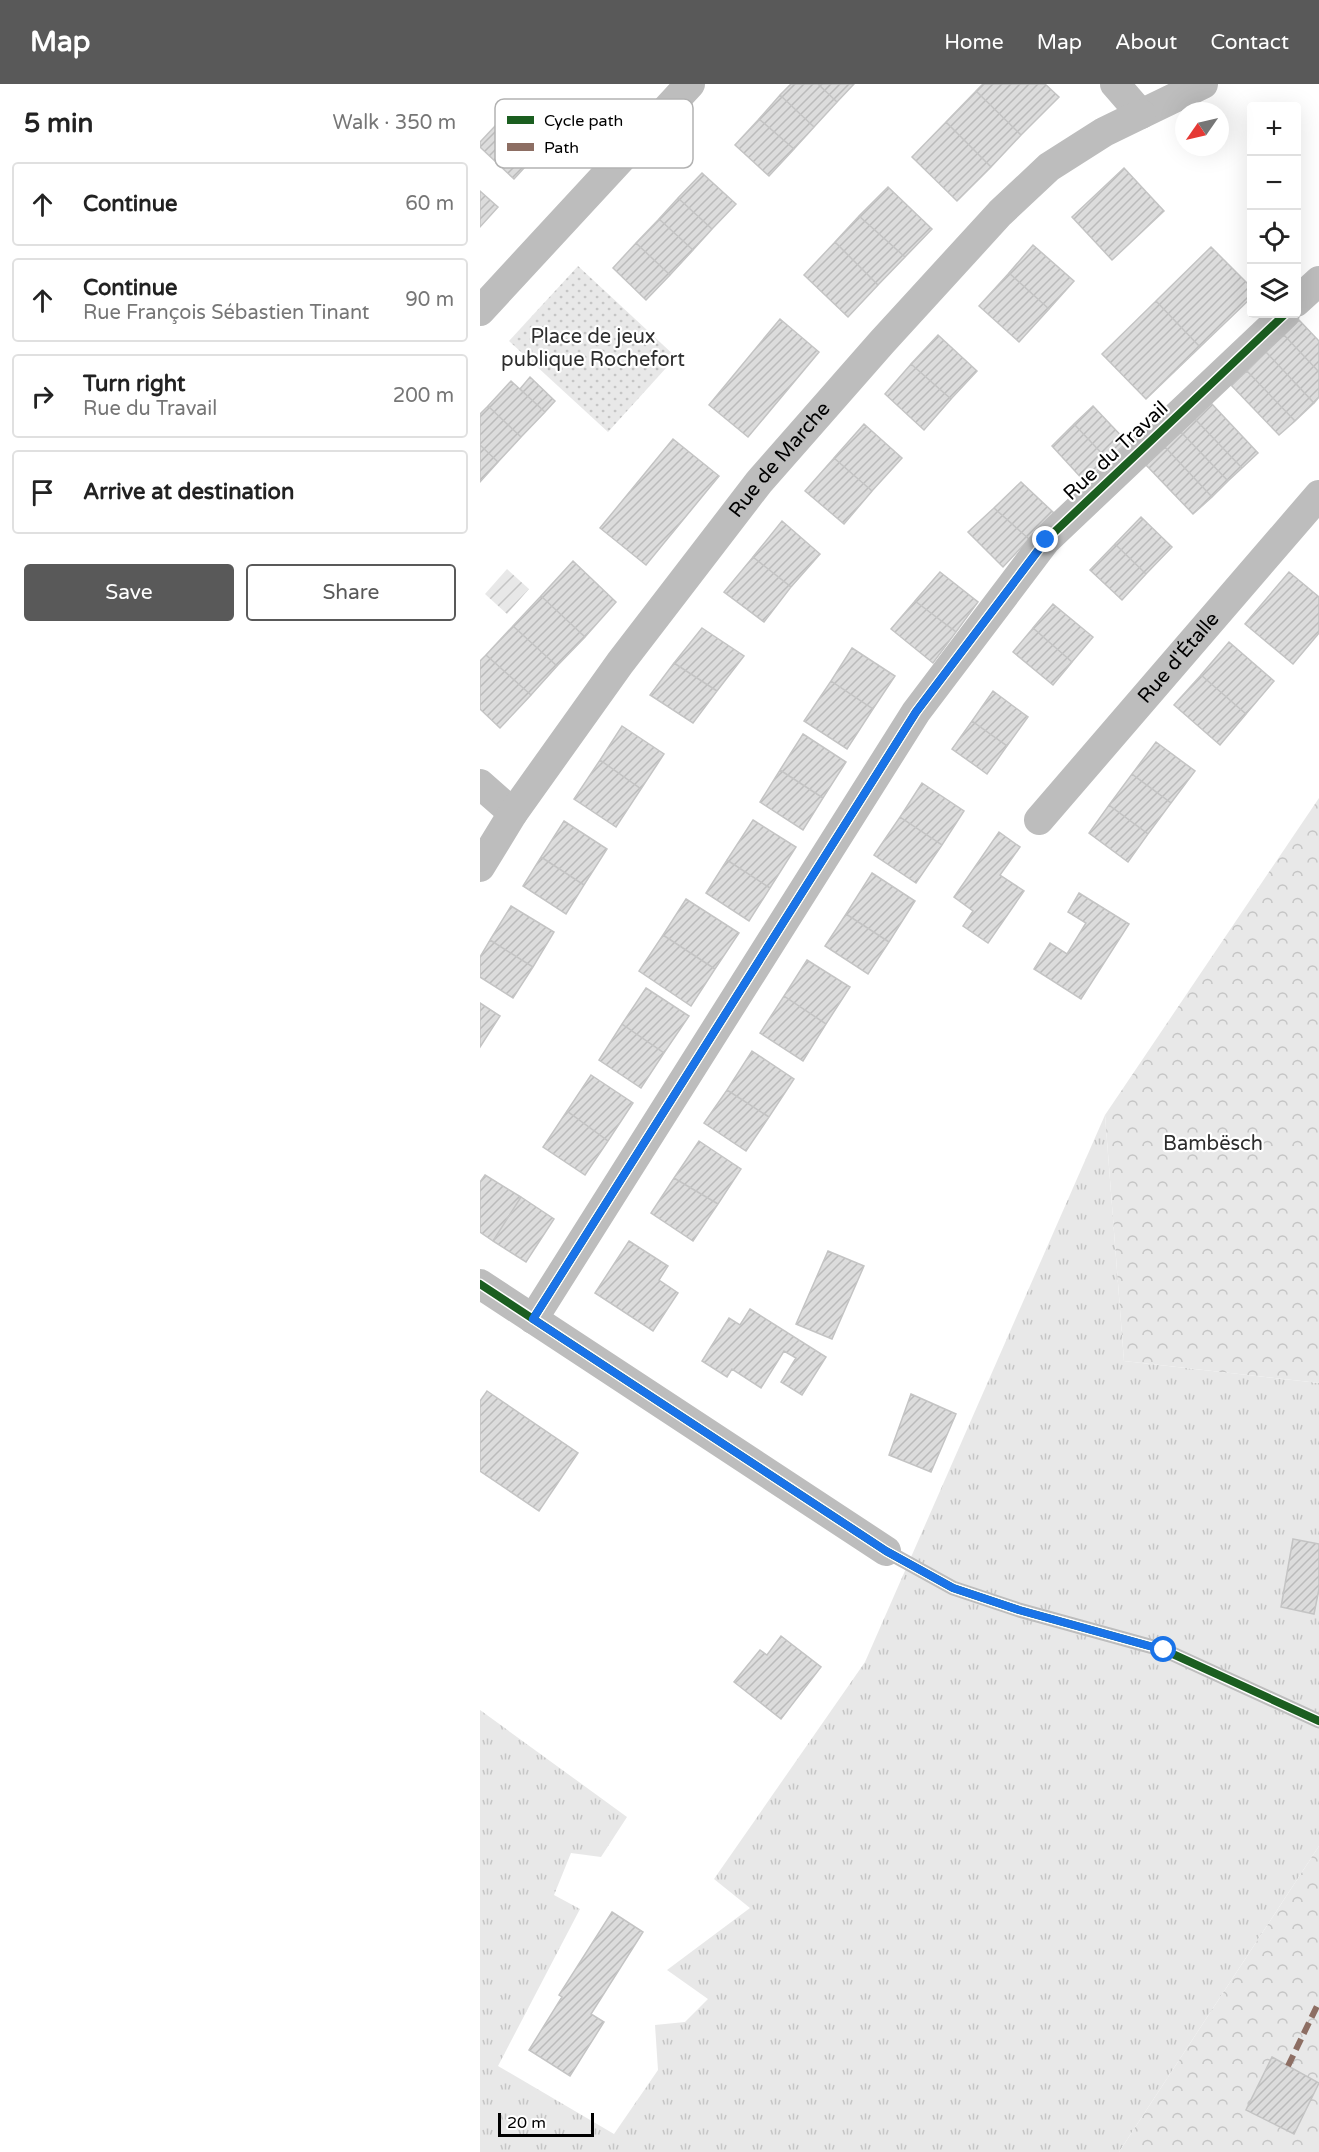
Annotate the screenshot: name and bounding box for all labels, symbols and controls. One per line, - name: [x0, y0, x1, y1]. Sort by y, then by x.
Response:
- text: Map: [30, 25, 90, 59]
- text: Home: [944, 30, 1004, 55]
- text: Map: [1037, 30, 1082, 55]
- text: About: [1115, 30, 1177, 55]
- text: Contact: [1210, 30, 1289, 55]
- legend: [495, 99, 693, 168]
- north arrow: [1175, 102, 1229, 156]
- map controls: [1247, 102, 1301, 318]
- button: +: [1247, 102, 1301, 156]
- text: 5 min: [24, 108, 93, 139]
- text: Walk · 350 m: [333, 111, 456, 135]
- text: Cycle path: [544, 111, 623, 131]
- text: Path: [544, 138, 579, 158]
- button: −: [1247, 156, 1301, 210]
- icon: ahead: [26, 188, 59, 221]
- text: Continue: [83, 191, 178, 217]
- text: 60 m: [405, 192, 454, 216]
- button: locate: [1247, 210, 1301, 264]
- button: layers: [1247, 264, 1301, 318]
- text: Continue: [83, 275, 178, 301]
- icon: ahead: [26, 284, 59, 317]
- text: 90 m: [405, 288, 454, 312]
- text: Rue François Sébastien Tinant: [83, 301, 369, 325]
- park label: Place de jeux publique Rochefort: [501, 325, 685, 372]
- text: Turn right: [83, 371, 185, 397]
- icon: right: [26, 380, 59, 413]
- text: 200 m: [393, 384, 454, 408]
- street label: Rue du Travail: [1059, 396, 1173, 506]
- text: Rue du Travail: [83, 397, 217, 421]
- street label: Rue de Marche: [724, 397, 836, 523]
- icon: arrive: [26, 476, 59, 509]
- text: Arrive at destination: [83, 479, 294, 505]
- route end: [1032, 526, 1058, 552]
- button: Save: [24, 564, 234, 621]
- button: Share: [246, 564, 456, 621]
- street label: Rue d'Étalle: [1133, 607, 1225, 708]
- park label: Bambësch: [1163, 1132, 1263, 1156]
- route start: [1150, 1636, 1176, 1662]
- scale bar: [498, 2110, 594, 2138]
- text: 20 m: [507, 2113, 546, 2133]

